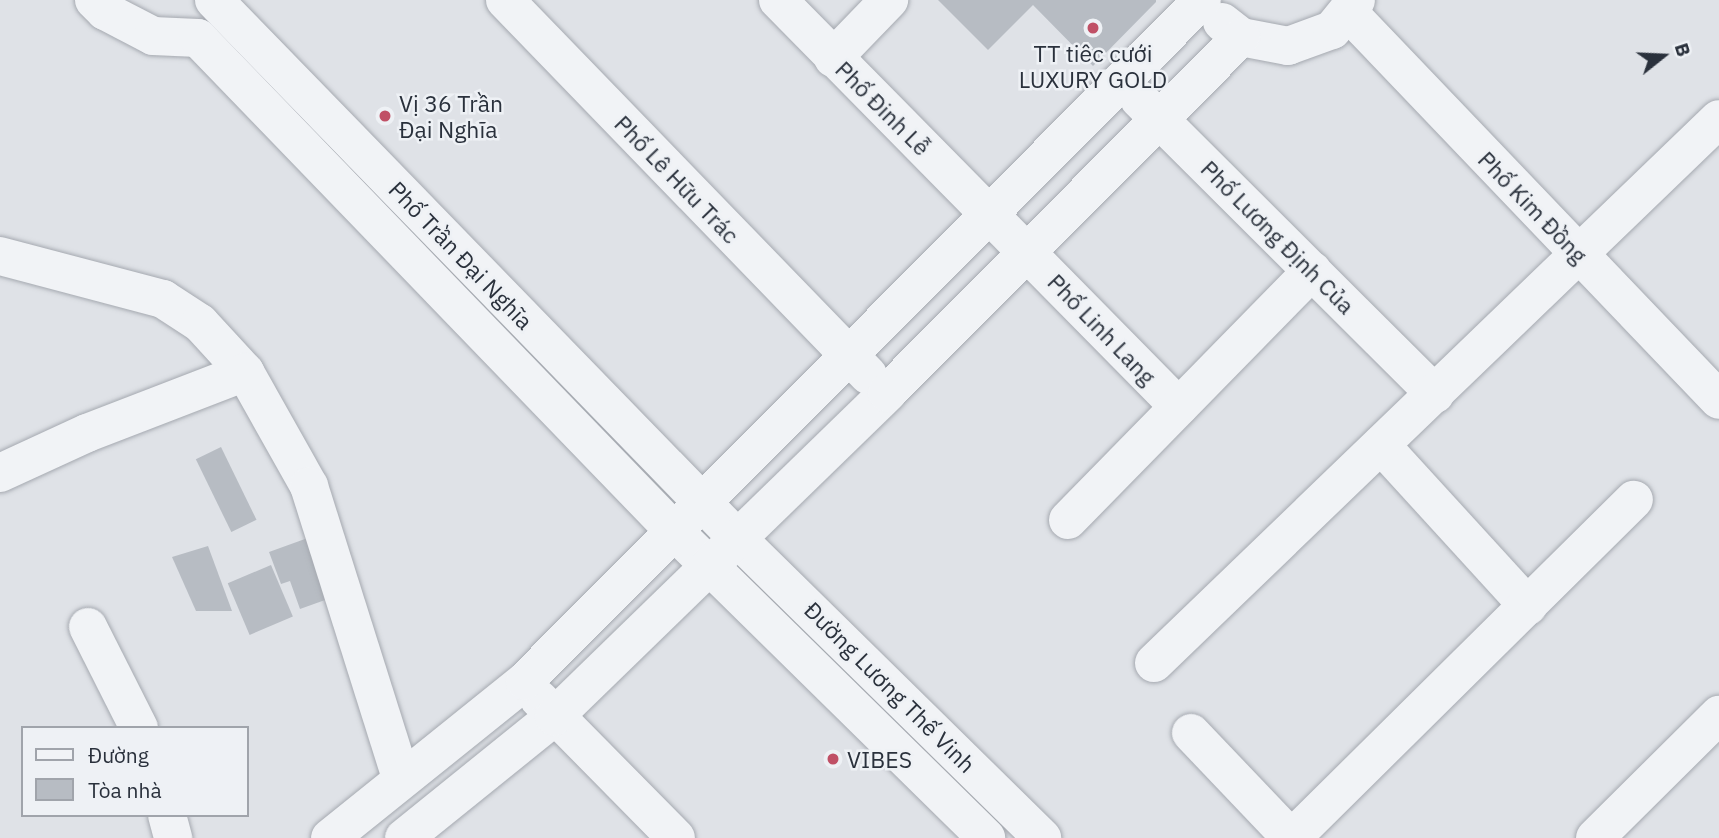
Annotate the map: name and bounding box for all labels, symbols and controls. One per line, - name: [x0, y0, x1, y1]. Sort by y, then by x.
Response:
- marker: TT tiêc cưới LUXURY GOLD: [1085, 20, 1101, 36]
- north arrow: [1628, 21, 1698, 91]
- place label: TT tiêc cưới LUXURY GOLD: [1019, 39, 1167, 93]
- text: B: [1670, 40, 1696, 59]
- street label: Phố Đinh Lễ: [830, 55, 936, 161]
- place label: Vị 36 Trần Đại Nghĩa: [399, 89, 503, 143]
- marker: Vị 36 Trần Đại Nghĩa: [377, 108, 393, 124]
- street label: Phố Lê Hữu Trác: [609, 109, 745, 249]
- street label: Phố Kim Đồng: [1473, 145, 1593, 269]
- street label: Phố Lương Định Của: [1196, 155, 1360, 319]
- street label: Phố Trần Đại Nghĩa: [383, 175, 539, 335]
- street label: Phố Linh Lang: [1042, 268, 1162, 390]
- street label: Đường Lương Thế Vinh: [799, 596, 981, 778]
- legend: [21, 726, 248, 817]
- text: Đường: [88, 741, 149, 769]
- place label: VIBES: [847, 745, 912, 773]
- marker: VIBES: [825, 751, 841, 767]
- text: Tòa nhà: [88, 776, 162, 804]

